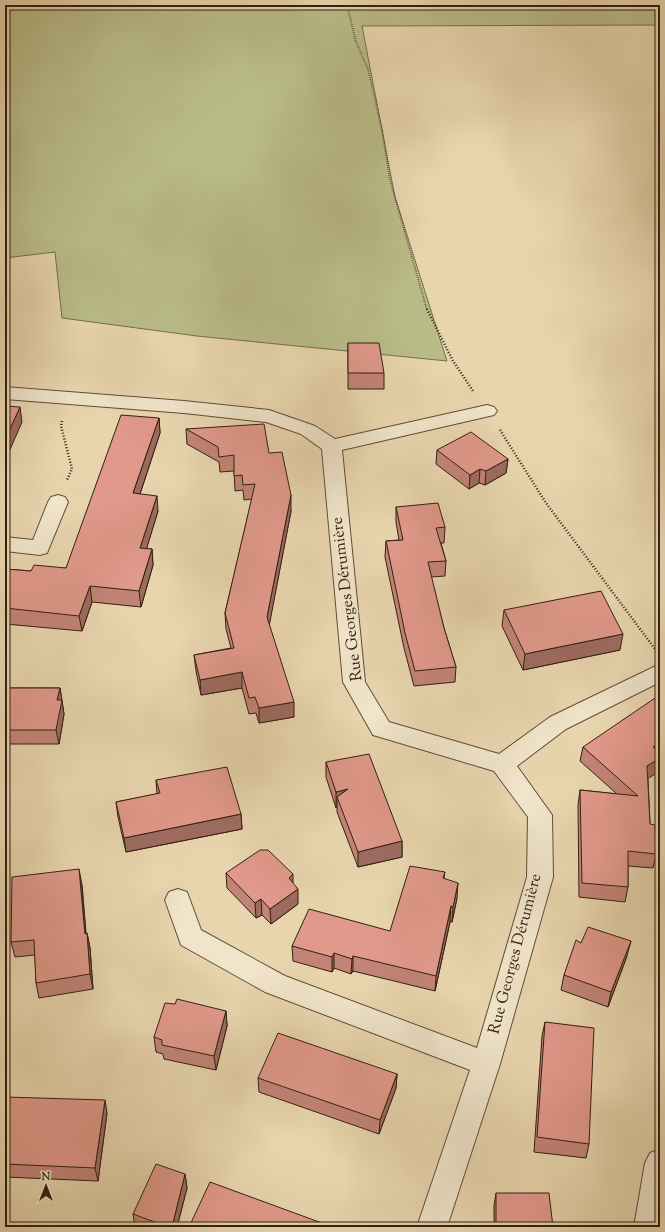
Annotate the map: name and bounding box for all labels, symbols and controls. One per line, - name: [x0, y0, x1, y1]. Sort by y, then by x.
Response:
- street label: Rue Georges Dérumière: [327, 516, 369, 682]
- street label: Rue Georges Dérumière: [484, 871, 548, 1037]
- north arrow: [26, 1166, 66, 1206]
- text: N: [41, 1169, 51, 1185]

